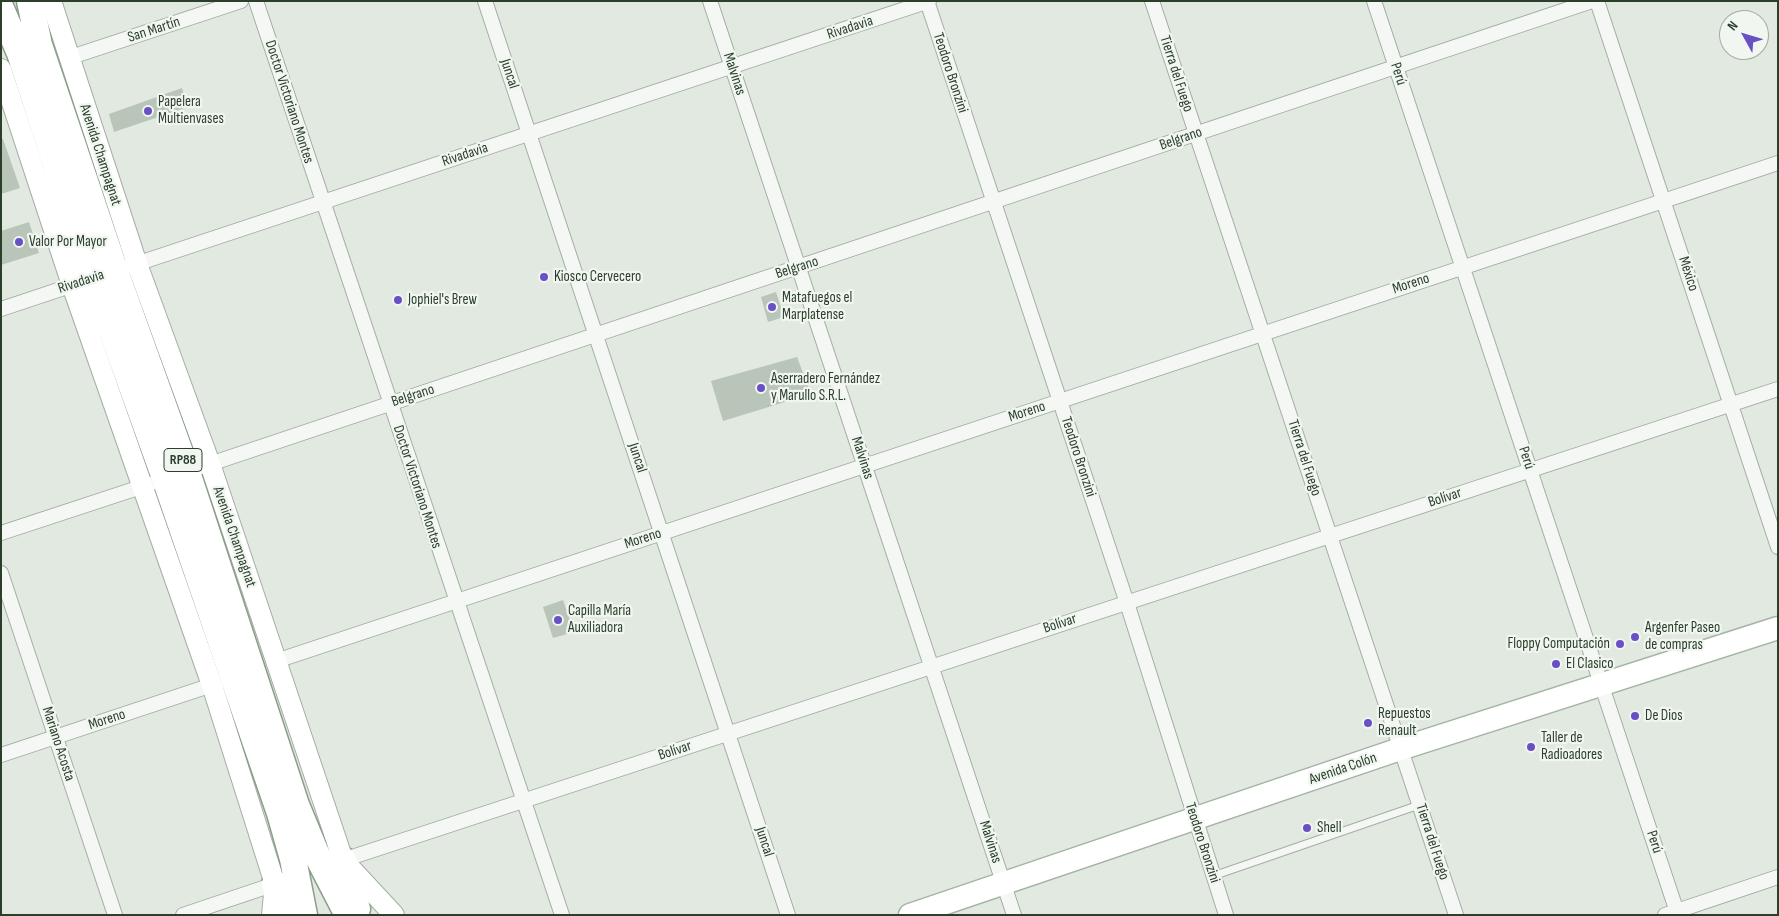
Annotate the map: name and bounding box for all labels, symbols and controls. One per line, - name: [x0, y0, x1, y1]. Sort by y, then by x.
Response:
- north arrow: [1719, 10, 1769, 60]
- street label: Rivadavia: [825, 12, 875, 44]
- street label: San Martín: [126, 13, 182, 47]
- text: N: [1724, 18, 1742, 34]
- street label: Teodoro Bronzini: [929, 31, 971, 115]
- street label: Tierra del Fuego: [1155, 34, 1197, 114]
- street label: Doctor Victoriano Montes: [261, 38, 317, 166]
- street label: Malvinas: [719, 50, 749, 98]
- street label: Juncal: [496, 57, 522, 91]
- street label: Perú: [1386, 60, 1410, 88]
- place label: Papelera Multienvases: [158, 93, 224, 128]
- street label: Avenida Champagnat: [75, 102, 125, 208]
- marker: Papelera Multienvases: [142, 105, 154, 117]
- street label: Belgrano: [1157, 123, 1205, 155]
- street label: Rivadavia: [440, 139, 490, 171]
- place label: Valor Por Mayor: [29, 233, 107, 251]
- marker: Valor Por Mayor: [13, 236, 25, 248]
- street label: Belgrano: [773, 253, 821, 283]
- street label: México: [1674, 254, 1702, 294]
- street label: Rivadavia: [56, 266, 106, 298]
- place label: Kiosco Cervecero: [554, 268, 641, 286]
- street label: Moreno: [1390, 270, 1432, 298]
- marker: Kiosco Cervecero: [538, 271, 550, 283]
- place label: Matafuegos el Marplatense: [782, 289, 852, 324]
- place label: Jophiel's Brew: [408, 291, 477, 309]
- marker: Jophiel's Brew: [392, 294, 404, 306]
- marker: Matafuegos el Marplatense: [766, 301, 778, 313]
- place label: Aserradero Fernández y Marullo S.R.L.: [771, 370, 880, 405]
- street label: Belgrano: [389, 381, 437, 411]
- marker: Aserradero Fernández y Marullo S.R.L.: [755, 382, 767, 394]
- street label: Moreno: [1006, 398, 1048, 426]
- street label: Teodoro Bronzini: [1057, 415, 1099, 499]
- street label: Tierra del Fuego: [1283, 418, 1325, 498]
- street label: Doctor Victoriano Montes: [389, 423, 445, 551]
- street label: Malvinas: [847, 434, 877, 482]
- street label: Juncal: [624, 441, 650, 475]
- street label: Perú: [1514, 444, 1538, 472]
- road number: RP88: [164, 448, 202, 472]
- street label: Avenida Champagnat: [208, 484, 260, 590]
- street label: Bolívar: [1426, 484, 1464, 512]
- street label: Moreno: [622, 525, 664, 553]
- place label: Capilla María Auxiliadora: [568, 602, 631, 637]
- street label: Bolívar: [1041, 610, 1079, 638]
- marker: Capilla María Auxiliadora: [552, 614, 564, 626]
- place label: Argenfer Paseo de compras: [1645, 619, 1720, 654]
- marker: Argenfer Paseo de compras: [1629, 631, 1641, 643]
- place label: Floppy Computación: [1508, 635, 1610, 653]
- marker: Floppy Computación: [1614, 638, 1626, 650]
- place label: El Clasico: [1566, 655, 1614, 673]
- marker: El Clasico: [1550, 658, 1562, 670]
- street label: Mariano Acosta: [38, 705, 78, 783]
- place label: Repuestos Renault: [1378, 705, 1431, 740]
- street label: Moreno: [86, 706, 128, 734]
- place label: De Dios: [1645, 707, 1683, 725]
- marker: De Dios: [1629, 710, 1641, 722]
- marker: Repuestos Renault: [1362, 717, 1374, 729]
- place label: Taller de Radioadores: [1541, 729, 1602, 764]
- street label: Bolívar: [656, 737, 694, 765]
- marker: Taller de Radioadores: [1525, 741, 1537, 753]
- street label: Avenida Colón: [1307, 749, 1379, 789]
- street label: Teodoro Bronzini: [1181, 801, 1223, 885]
- street label: Tierra del Fuego: [1411, 802, 1453, 882]
- street label: Malvinas: [975, 818, 1005, 866]
- place label: Shell: [1317, 819, 1341, 837]
- marker: Shell: [1301, 822, 1313, 834]
- street label: Juncal: [751, 825, 777, 859]
- street label: Perú: [1642, 828, 1666, 856]

